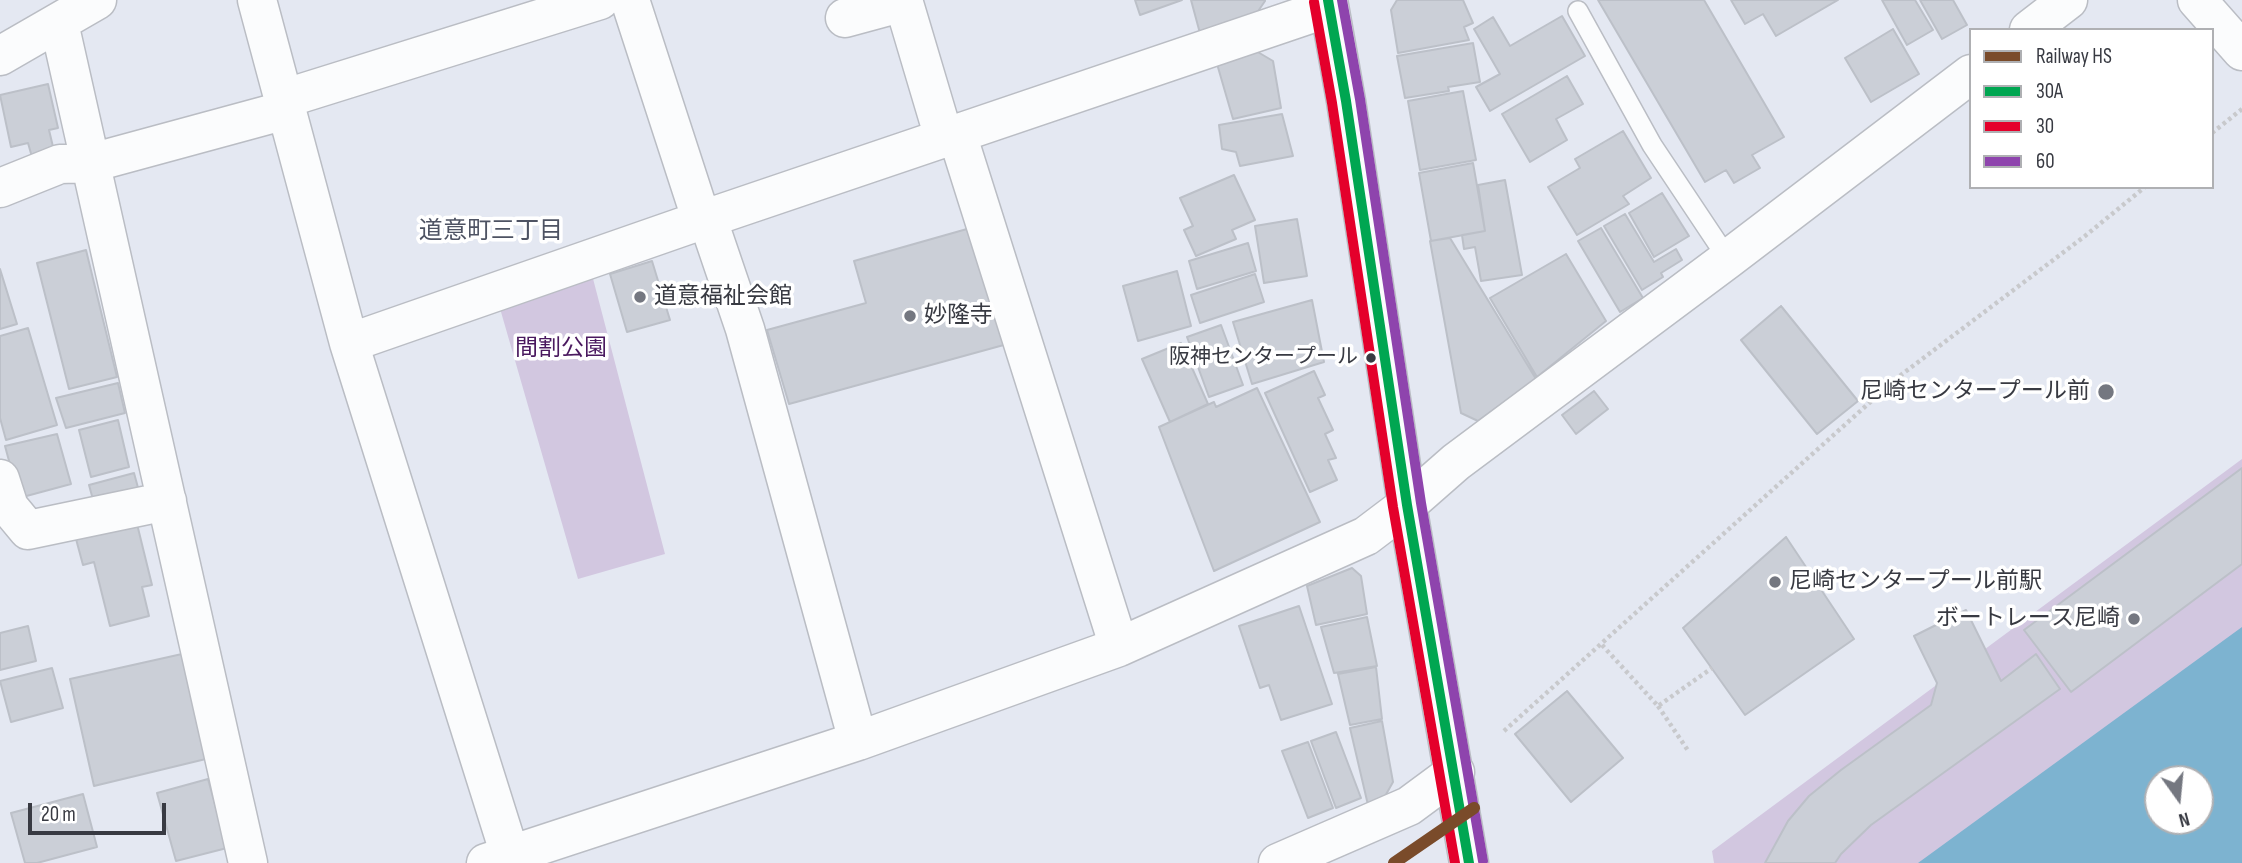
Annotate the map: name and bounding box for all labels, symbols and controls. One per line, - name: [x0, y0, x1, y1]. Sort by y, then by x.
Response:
- legend: [1969, 28, 2214, 189]
- text: Railway HS: [2036, 44, 2112, 69]
- text: 30A: [2036, 79, 2063, 104]
- text: 30: [2036, 114, 2054, 139]
- text: 60: [2036, 149, 2055, 174]
- district label: 道意町三丁目: [419, 218, 563, 246]
- place label: 道意福祉会館: [654, 283, 792, 311]
- marker: 道意福祉会館: [632, 289, 648, 305]
- place label: 妙隆寺: [924, 302, 993, 330]
- marker: 妙隆寺: [902, 308, 918, 324]
- park label: 間割公園: [515, 335, 607, 363]
- place label: 阪神センタープール: [1169, 345, 1358, 371]
- marker: 阪神センタープール: [1364, 351, 1378, 365]
- place label: 尼崎センタープール前: [1860, 378, 2090, 406]
- marker: 尼崎センタープール前: [2096, 382, 2116, 402]
- place label: 尼崎センタープール前駅: [1789, 568, 2042, 596]
- marker: 尼崎センタープール前駅: [1767, 574, 1783, 590]
- place label: ボートレース尼崎: [1936, 605, 2120, 633]
- marker: ボートレース尼崎: [2126, 611, 2142, 627]
- north arrow: [2144, 765, 2214, 835]
- scale bar: [32, 790, 170, 834]
- text: 20 m: [41, 802, 76, 827]
- text: N: [2176, 806, 2192, 831]

